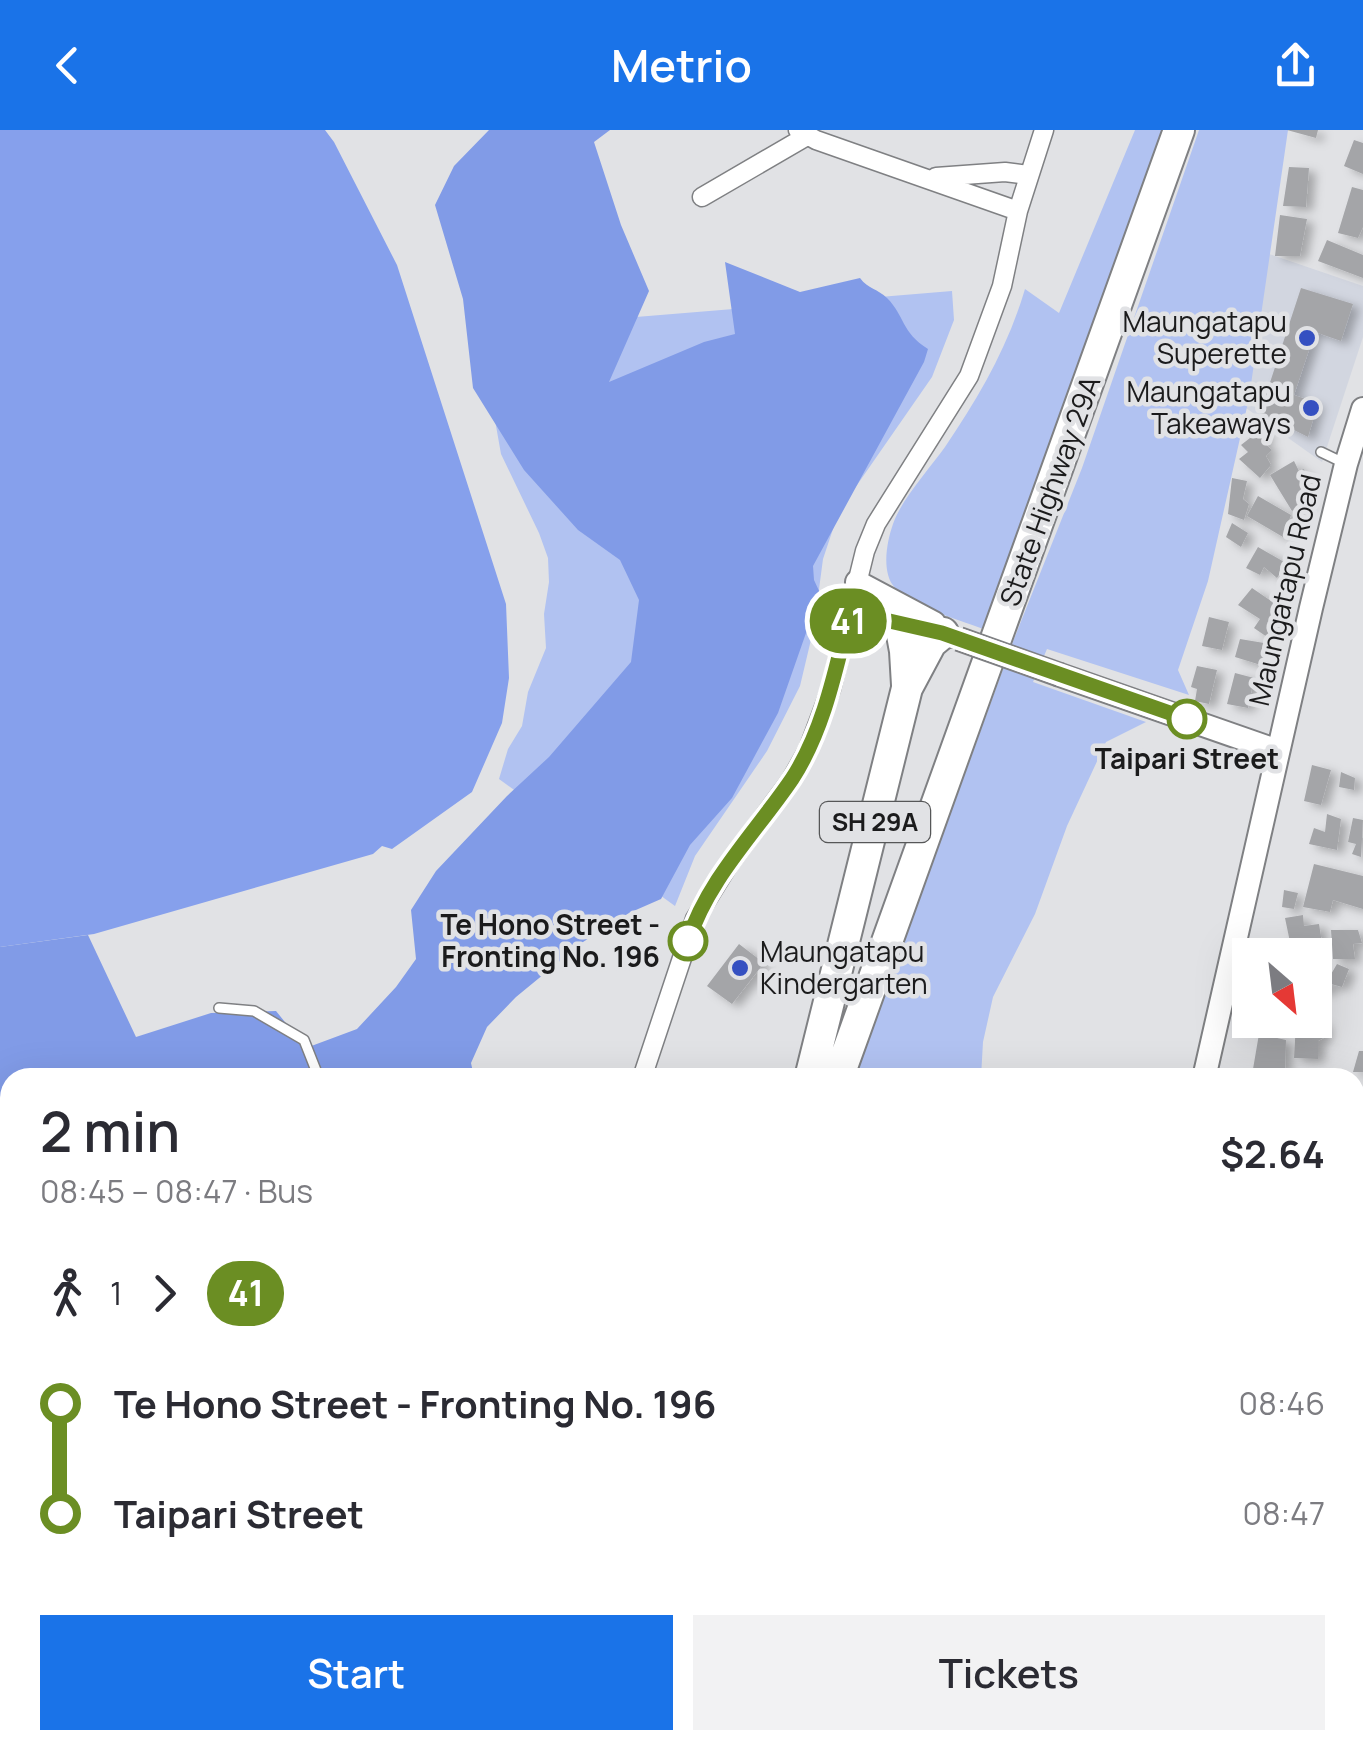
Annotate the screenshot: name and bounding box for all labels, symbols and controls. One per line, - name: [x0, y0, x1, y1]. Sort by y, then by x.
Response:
- text: Metrio: [611, 34, 752, 96]
- icon: back: [40, 38, 95, 93]
- icon: share: [1268, 38, 1323, 93]
- place label: Maungatapu Superette: [1123, 302, 1287, 372]
- marker: Maungatapu Superette: [1296, 327, 1318, 349]
- street label: State Highway 29A: [990, 370, 1108, 611]
- place label: Maungatapu Takeaways: [1127, 372, 1291, 442]
- marker: Maungatapu Takeaways: [1300, 397, 1322, 419]
- street label: Maungatapu Road: [1239, 470, 1329, 709]
- line badge: 41: [803, 588, 893, 654]
- text: 41: [830, 597, 866, 645]
- marker: Taipari Street: [1168, 700, 1206, 738]
- place label: Taipari Street: [1095, 739, 1279, 777]
- road number: SH 29A: [820, 802, 930, 842]
- place label: Te Hono Street - Fronting No. 196: [440, 905, 660, 975]
- marker: Te Hono Street - Fronting No. 196: [669, 922, 707, 960]
- place label: Maungatapu Kindergarten: [760, 932, 928, 1002]
- north arrow: [1232, 938, 1332, 1038]
- map controls: [1232, 938, 1332, 1038]
- marker: Maungatapu Kindergarten: [729, 957, 751, 979]
- text: 2 min: [40, 1093, 180, 1169]
- text: $2.64: [1220, 1127, 1325, 1179]
- text: 08:45 – 08:47 · Bus: [40, 1169, 313, 1213]
- icon: walk: [40, 1266, 95, 1321]
- icon: forward: [137, 1266, 192, 1321]
- text: 41: [227, 1269, 264, 1317]
- text: 1: [110, 1271, 122, 1315]
- text: Te Hono Street - Fronting No. 196: [114, 1377, 716, 1429]
- text: 08:46: [1239, 1381, 1325, 1425]
- text: Taipari Street: [114, 1487, 364, 1539]
- text: 08:47: [1242, 1491, 1325, 1535]
- button: Start: [40, 1615, 673, 1730]
- button: Tickets: [693, 1615, 1325, 1730]

